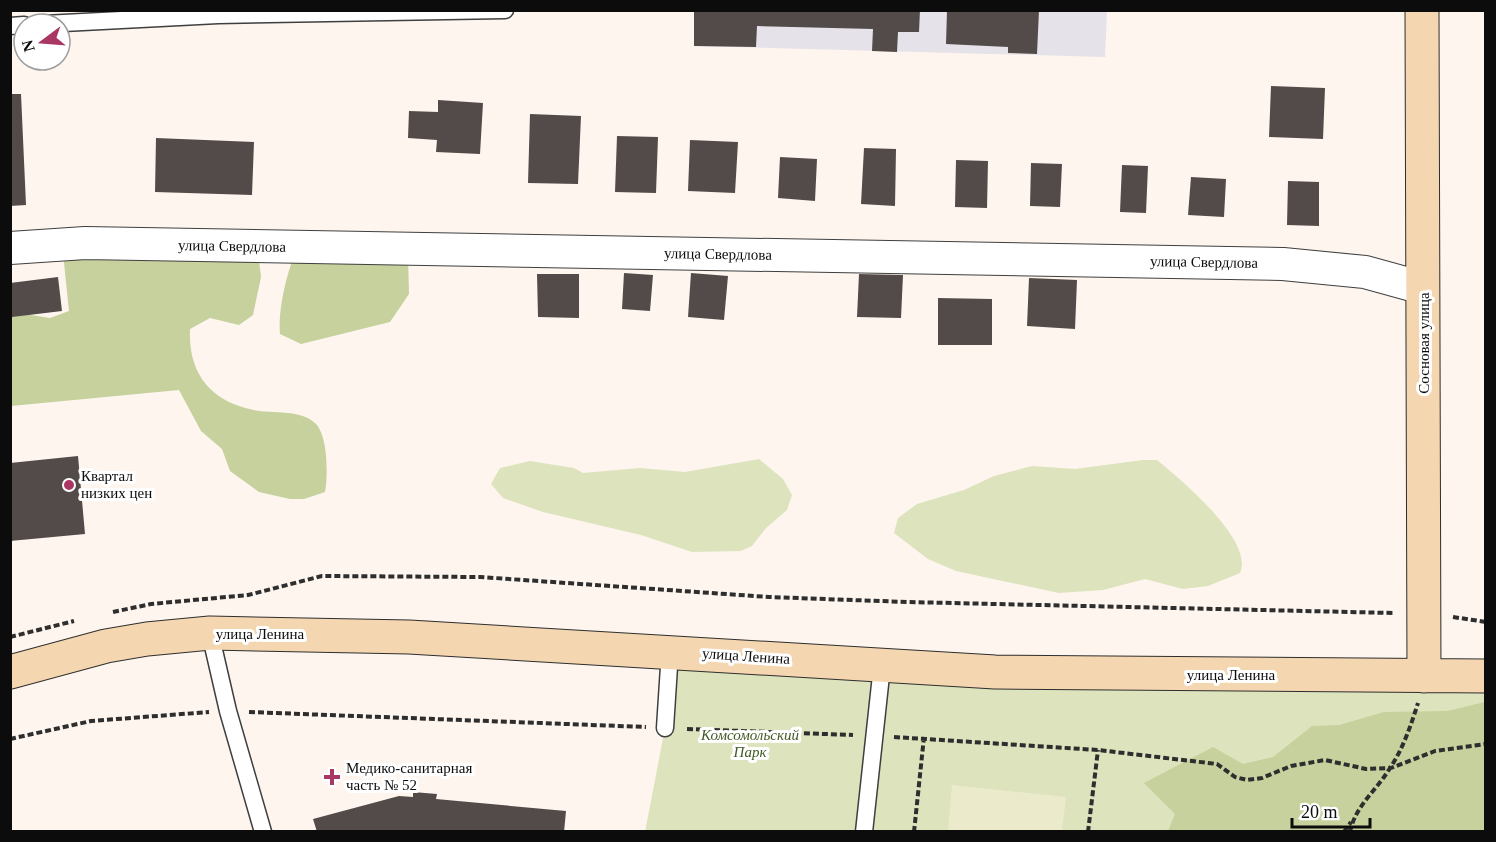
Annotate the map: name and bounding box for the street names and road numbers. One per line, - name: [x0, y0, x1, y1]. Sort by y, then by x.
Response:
- street label: улица Свердлова: [178, 237, 286, 255]
- street label: улица Свердлова: [664, 245, 772, 263]
- street label: улица Свердлова: [1150, 253, 1258, 271]
- street label: Сосновая улица: [1416, 292, 1432, 394]
- street label: улица Ленина: [216, 626, 304, 642]
- street label: улица Ленина: [701, 645, 791, 667]
- street label: улица Ленина: [1187, 667, 1275, 683]

